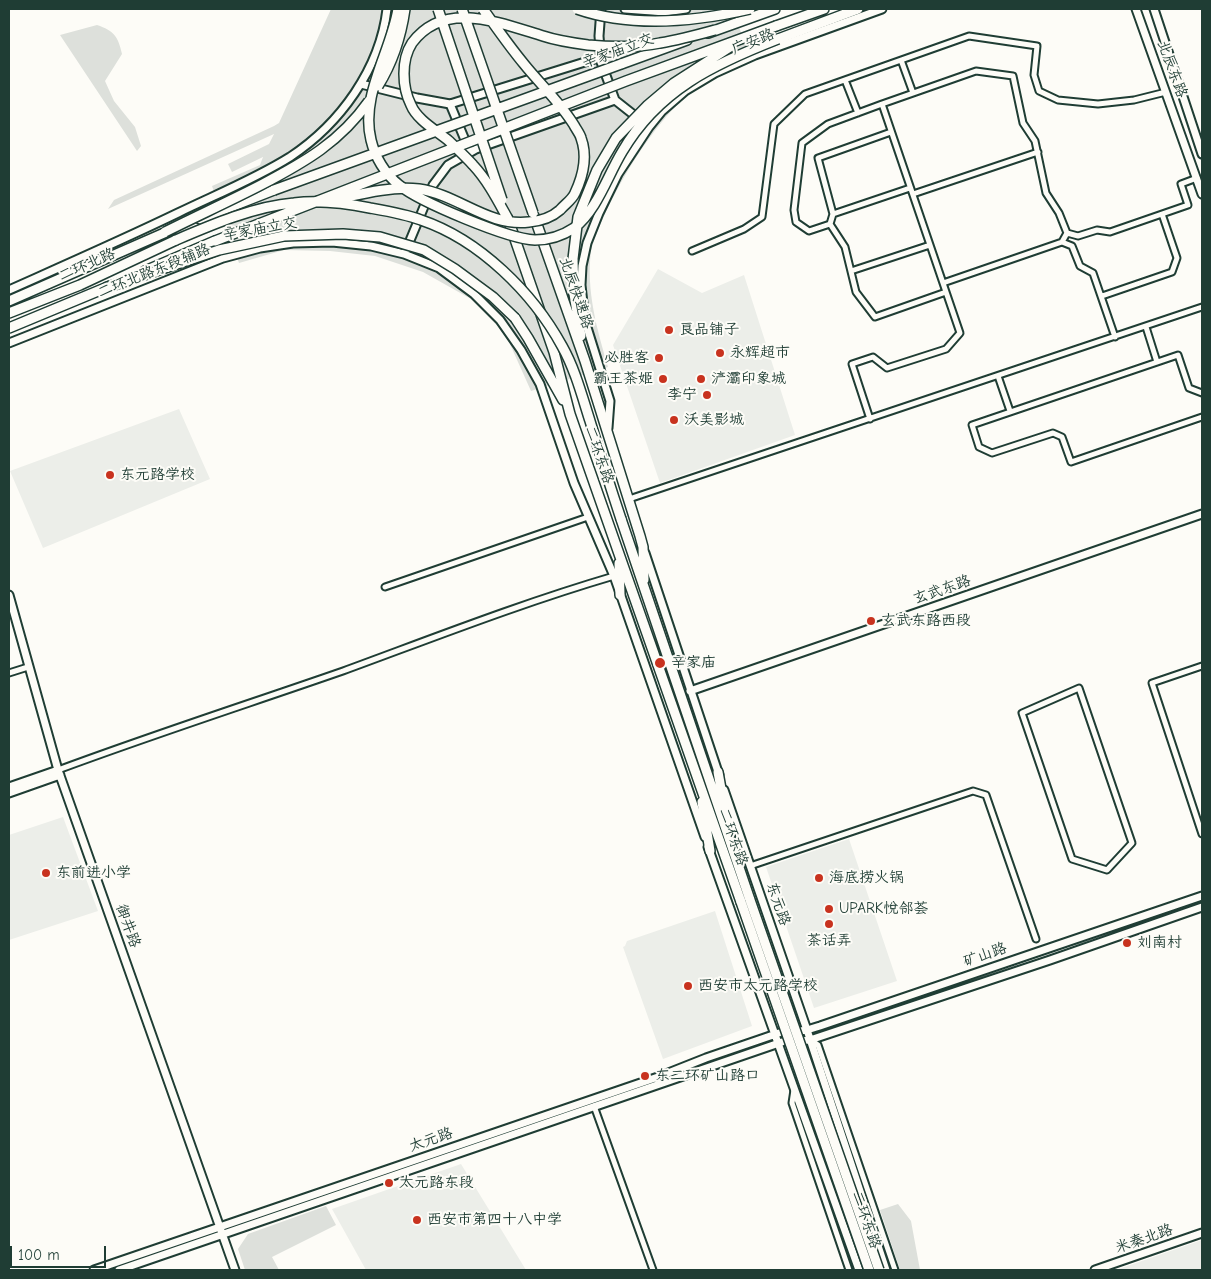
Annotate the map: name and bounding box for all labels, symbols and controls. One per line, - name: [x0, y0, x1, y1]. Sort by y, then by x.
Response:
- street label: 广安路: [729, 25, 777, 59]
- street label: 辛家庙立交: [580, 30, 656, 72]
- street label: 北辰东路: [1153, 38, 1191, 100]
- street label: 辛家庙立交: [222, 214, 298, 244]
- street label: 二环北路东段辅路: [95, 240, 213, 302]
- street label: 二环北路: [56, 245, 118, 285]
- street label: 北辰快速路: [555, 255, 597, 331]
- place label: 良品铺子: [679, 321, 739, 339]
- marker: 良品铺子: [663, 324, 675, 336]
- place label: 永辉超市: [730, 344, 790, 362]
- marker: 永辉超市: [714, 347, 726, 359]
- place label: 必胜客: [604, 349, 649, 367]
- marker: 必胜客: [653, 352, 665, 364]
- place label: 霸王茶姬: [593, 370, 653, 388]
- place label: 浐灞印象城: [711, 370, 786, 388]
- marker: 霸王茶姬: [657, 373, 669, 385]
- marker: 浐灞印象城: [695, 373, 707, 385]
- place label: 李宁: [667, 386, 697, 404]
- marker: 李宁: [701, 389, 713, 401]
- place label: 沃美影城: [684, 411, 744, 429]
- marker: 沃美影城: [668, 414, 680, 426]
- street label: 二环东路: [581, 424, 617, 486]
- place label: 东元路学校: [120, 466, 195, 484]
- marker: 东元路学校: [104, 469, 116, 481]
- street label: 玄武东路: [911, 572, 973, 608]
- place label: 玄武东路西段: [881, 612, 971, 630]
- marker: 玄武东路西段: [865, 615, 877, 627]
- place label: 辛家庙: [671, 654, 716, 672]
- marker: 辛家庙: [653, 656, 667, 670]
- street label: 二环东路: [715, 806, 751, 868]
- place label: 东前进小学: [56, 864, 131, 882]
- marker: 东前进小学: [40, 867, 52, 879]
- place label: 海底捞火锅: [829, 869, 904, 887]
- marker: 海底捞火锅: [813, 872, 825, 884]
- street label: 东元路: [762, 880, 794, 928]
- place label: UPARK悦邻荟: [839, 900, 928, 918]
- street label: 御井路: [112, 902, 144, 950]
- marker: UPARK悦邻荟: [823, 903, 835, 915]
- marker: 茶话弄: [823, 918, 835, 930]
- place label: 茶话弄: [807, 932, 851, 950]
- place label: 刘南村: [1137, 934, 1182, 952]
- marker: 刘南村: [1121, 937, 1133, 949]
- street label: 矿山路: [961, 939, 1009, 971]
- place label: 西安市太元路学校: [698, 977, 818, 995]
- marker: 西安市太元路学校: [682, 980, 694, 992]
- place label: 东二环矿山路口: [655, 1067, 760, 1085]
- marker: 东二环矿山路口: [639, 1070, 651, 1082]
- street label: 太元路: [407, 1124, 455, 1156]
- place label: 太元路东段: [399, 1174, 474, 1192]
- marker: 太元路东段: [383, 1177, 395, 1189]
- street label: 二环东路: [848, 1189, 884, 1251]
- place label: 西安市第四十八中学: [427, 1211, 562, 1229]
- marker: 西安市第四十八中学: [411, 1214, 423, 1226]
- street label: 米秦北路: [1113, 1221, 1175, 1257]
- scale bar: [12, 1236, 109, 1268]
- text: 100 m: [18, 1246, 60, 1264]

